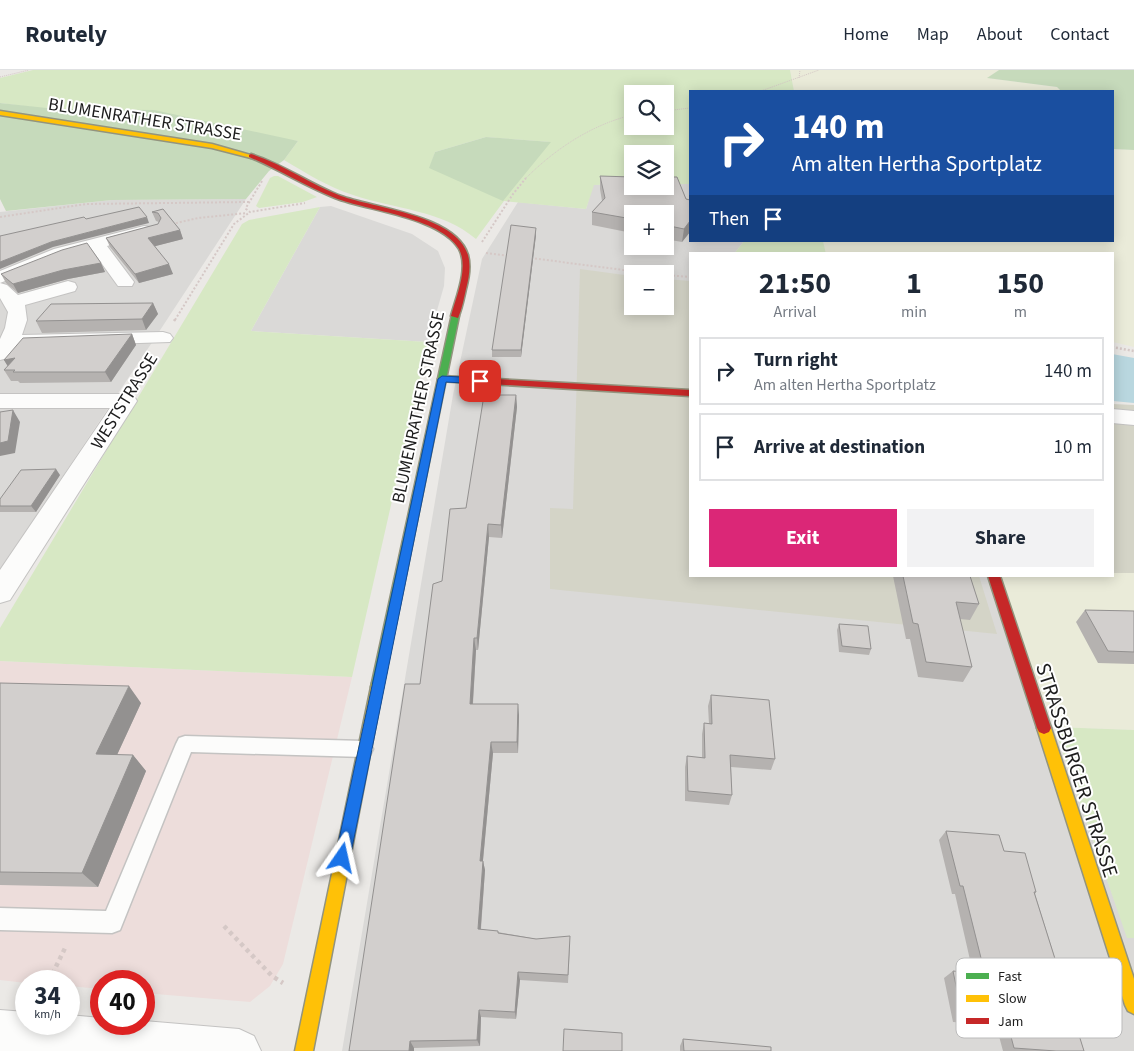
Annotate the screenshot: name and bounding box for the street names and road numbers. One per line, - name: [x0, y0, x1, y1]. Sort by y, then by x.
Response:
- street label: BLUMENRATHER STRASSE: [46, 92, 243, 147]
- street label: BLUMENRATHER STRASSE: [386, 309, 451, 505]
- street label: WESTSTRASSE: [85, 348, 164, 454]
- street label: STRASSBURGER STRASSE: [1028, 659, 1126, 881]

